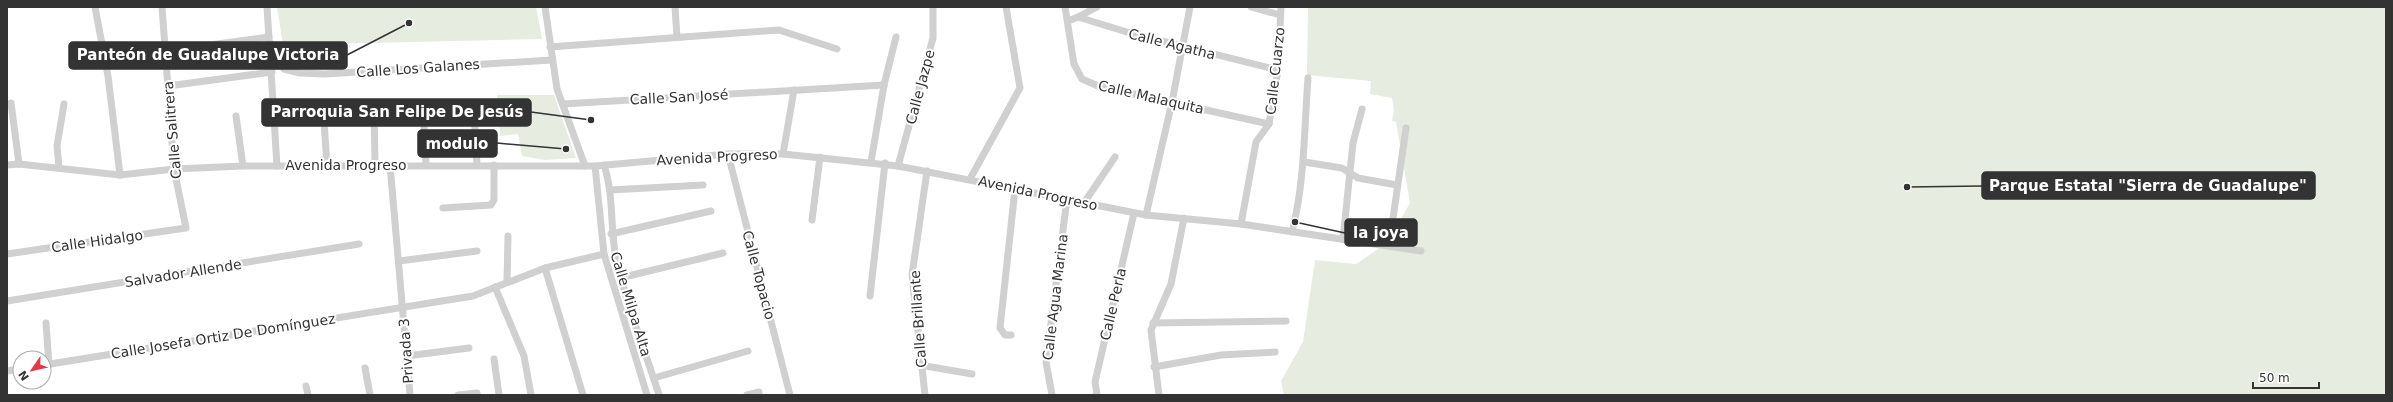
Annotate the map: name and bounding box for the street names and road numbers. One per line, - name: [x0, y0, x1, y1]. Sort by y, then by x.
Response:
- street label: Calle Agatha: [1127, 25, 1217, 63]
- street label: Calle Cuarzo: [1262, 26, 1288, 116]
- street label: Calle Jazpe: [902, 48, 938, 126]
- street label: Calle Los Galanes: [356, 56, 480, 80]
- street label: Calle Malaquita: [1097, 77, 1205, 117]
- street label: Calle Salitrera: [160, 80, 184, 180]
- street label: Calle San José: [629, 86, 729, 108]
- street label: Avenida Progreso: [656, 146, 778, 168]
- street label: Avenida Progreso: [285, 157, 407, 173]
- street label: Avenida Progreso: [977, 173, 1099, 213]
- street label: Calle Hidalgo: [50, 227, 144, 255]
- street label: Calle Topacio: [739, 229, 779, 321]
- street label: Calle Agua Marina: [1039, 233, 1071, 361]
- street label: Calle Milpa Alta: [607, 250, 655, 358]
- street label: Salvador Allende: [123, 256, 243, 290]
- street label: Calle Perla: [1097, 266, 1129, 342]
- street label: Calle Brillante: [907, 270, 929, 368]
- street label: Calle Josefa Ortiz De Domínguez: [110, 310, 336, 362]
- street label: Privada 3: [396, 318, 416, 384]

